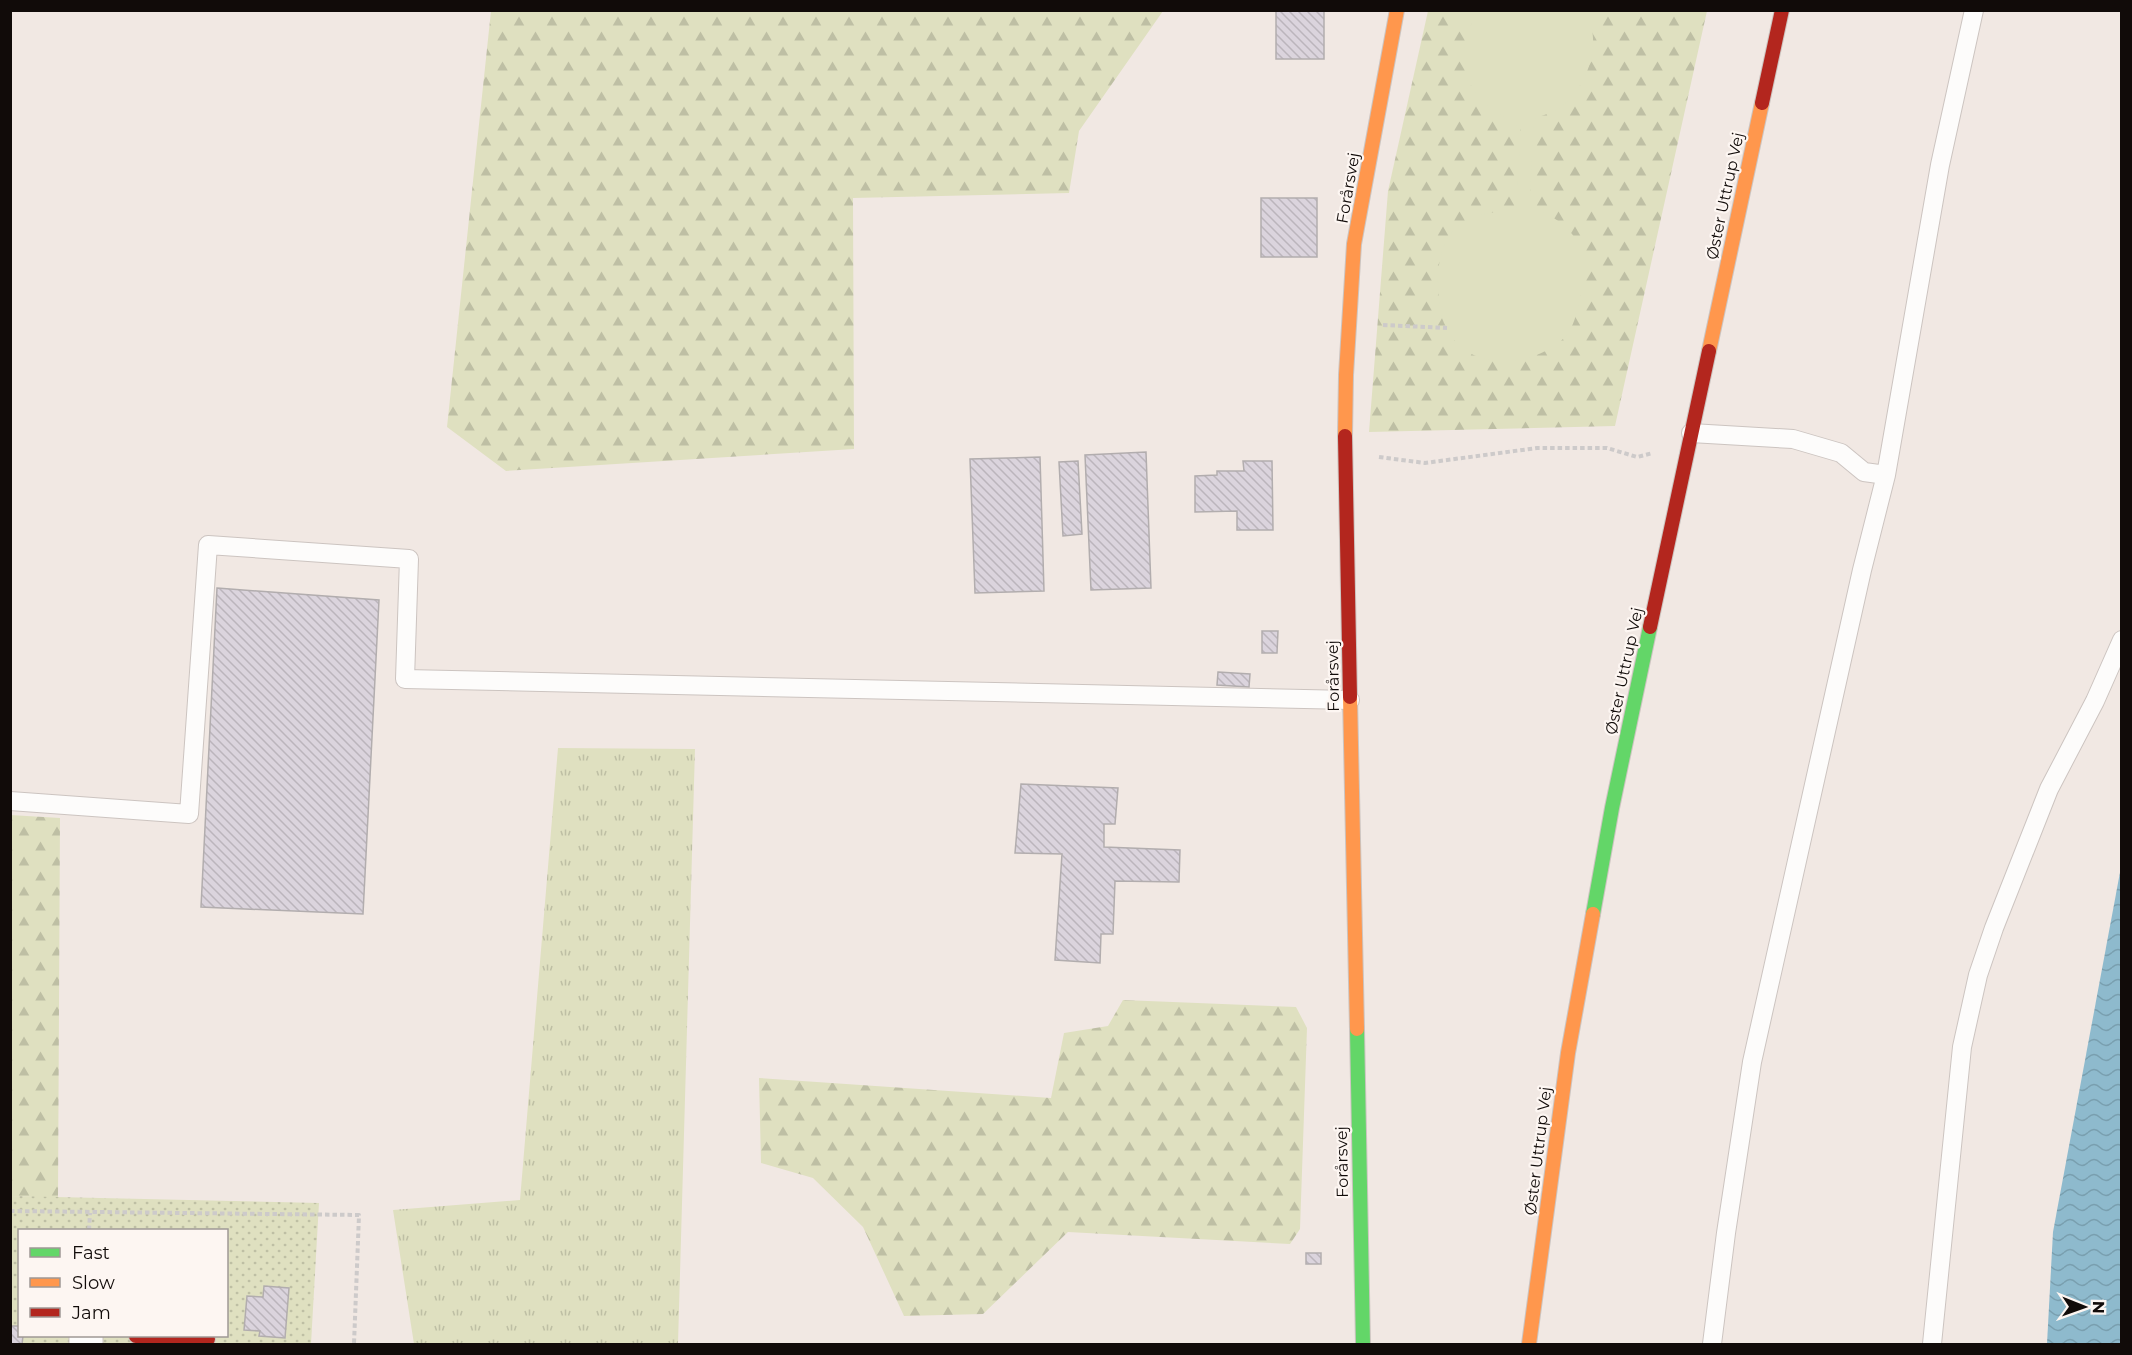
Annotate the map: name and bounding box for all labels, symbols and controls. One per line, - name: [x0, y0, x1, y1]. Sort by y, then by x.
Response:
- street label: Øster Uttrup Vej: [1702, 131, 1748, 261]
- street label: Forårsvej: [1332, 151, 1364, 225]
- street label: Øster Uttrup Vej: [1601, 606, 1647, 736]
- street label: Forårsvej: [1323, 640, 1343, 712]
- street label: Øster Uttrup Vej: [1521, 1086, 1555, 1216]
- street label: Forårsvej: [1332, 1126, 1352, 1198]
- legend: [18, 1229, 228, 1337]
- text: Fast: [72, 1242, 110, 1264]
- text: Slow: [72, 1272, 115, 1294]
- north arrow: [2054, 1277, 2114, 1337]
- text: N: [2089, 1301, 2108, 1314]
- text: Jam: [71, 1302, 111, 1324]

